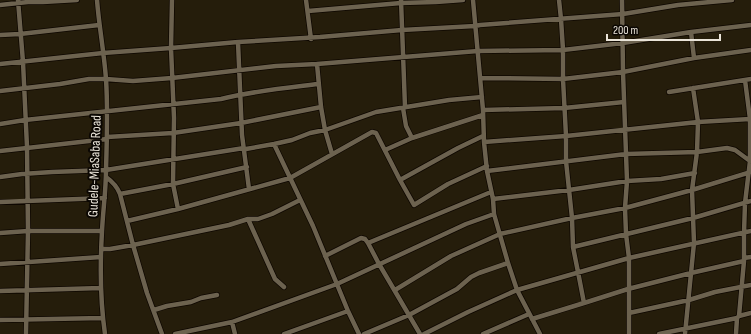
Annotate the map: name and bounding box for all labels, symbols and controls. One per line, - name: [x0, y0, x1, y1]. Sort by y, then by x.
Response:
- scale bar: [607, 16, 720, 42]
- text: 200 m: [613, 23, 639, 38]
- street label: Gudele-MiaSaba Road: [84, 115, 105, 217]

